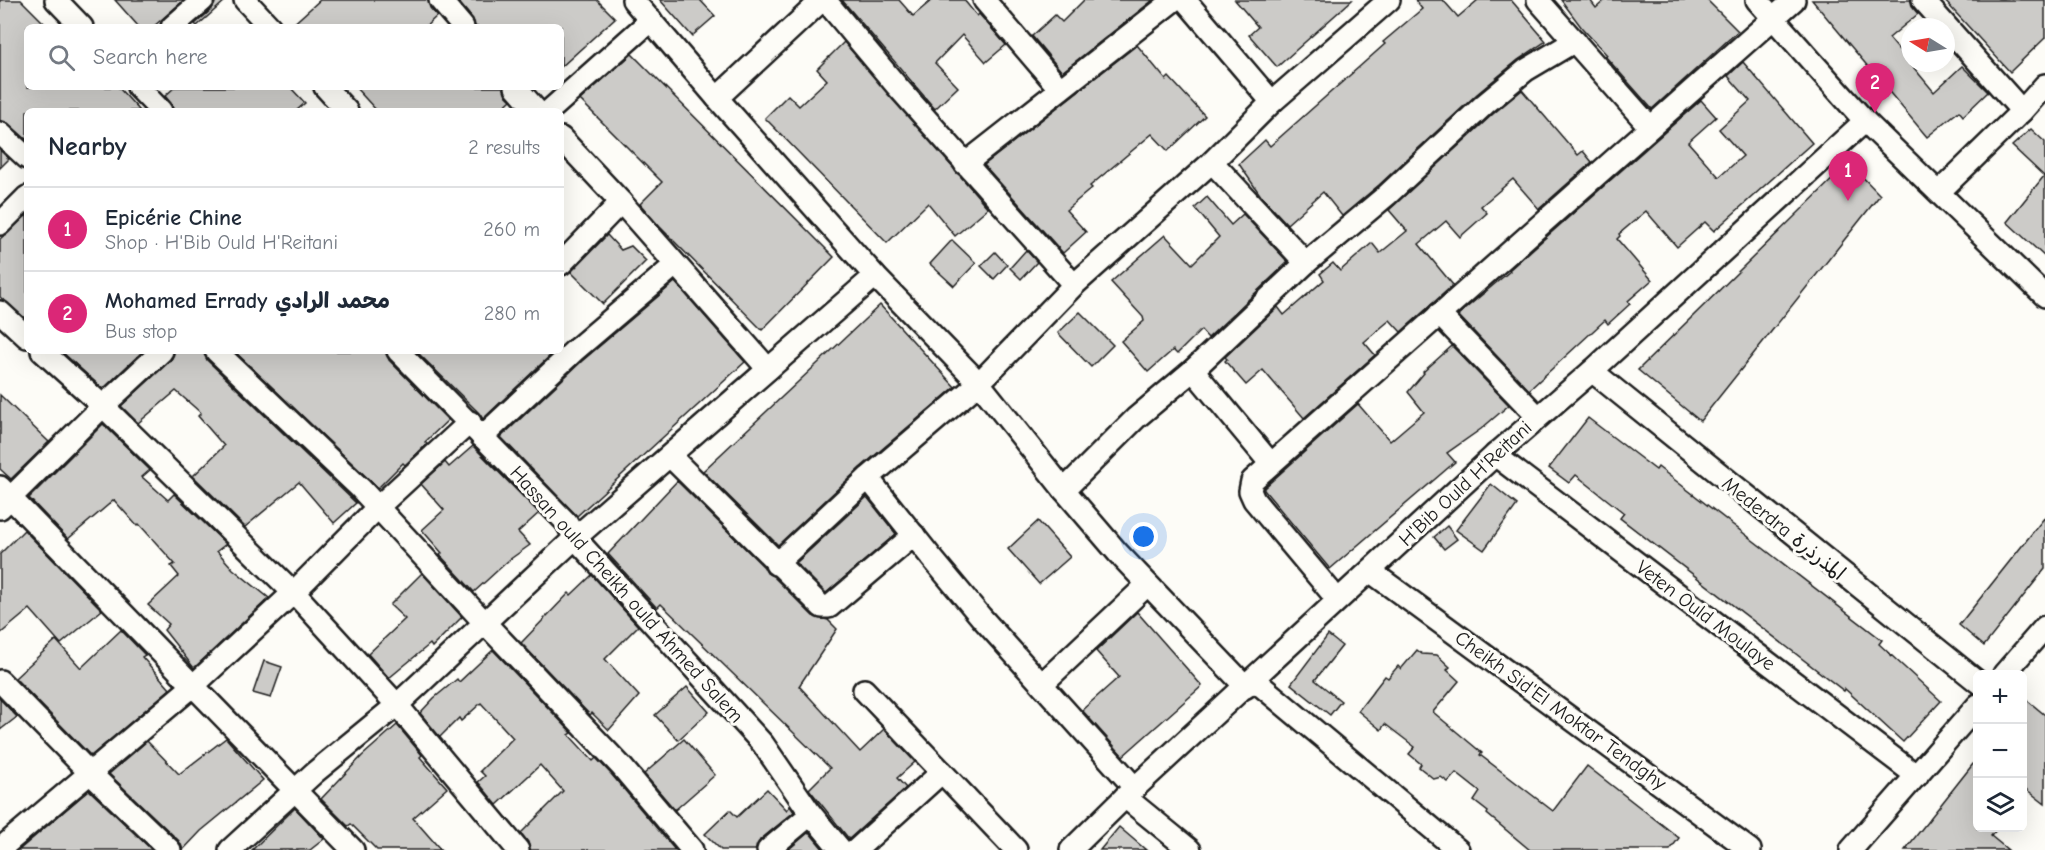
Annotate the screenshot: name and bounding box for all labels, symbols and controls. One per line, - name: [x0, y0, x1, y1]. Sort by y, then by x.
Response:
- north arrow: [1901, 18, 1955, 72]
- search box: [24, 24, 564, 90]
- icon: search: [45, 41, 78, 74]
- text: Search here: [93, 44, 208, 70]
- pin: 2: [1856, 63, 1894, 113]
- text: Nearby: [48, 132, 127, 162]
- text: 2 results: [468, 136, 540, 159]
- pin: 1: [1828, 152, 1868, 201]
- text: Epicérie Chine: [105, 205, 242, 231]
- text: 1: [64, 218, 71, 241]
- text: 260 m: [483, 218, 540, 241]
- text: Shop · H'Bib Ould H'Reitani: [105, 231, 338, 254]
- text: Mohamed Errady محمد الرادي: [105, 288, 390, 314]
- text: 2: [63, 302, 72, 325]
- text: 280 m: [484, 302, 540, 325]
- text: Bus stop: [105, 320, 177, 343]
- street label: H'Bib Ould H'Reitani: [1394, 416, 1536, 551]
- street label: Hassan ould Cheikh ould Ahmed Salem: [505, 461, 748, 727]
- street label: Mederdra المذرذرة: [1718, 472, 1850, 585]
- your location: [1129, 522, 1158, 551]
- street label: Veten Ould Moulaye: [1632, 556, 1780, 675]
- street label: Cheikh Sid'El Moktar Tendghy: [1450, 626, 1671, 795]
- map controls: [1973, 670, 2027, 832]
- button: +: [1973, 670, 2027, 724]
- button: −: [1973, 724, 2027, 778]
- button: layers: [1973, 778, 2027, 832]

